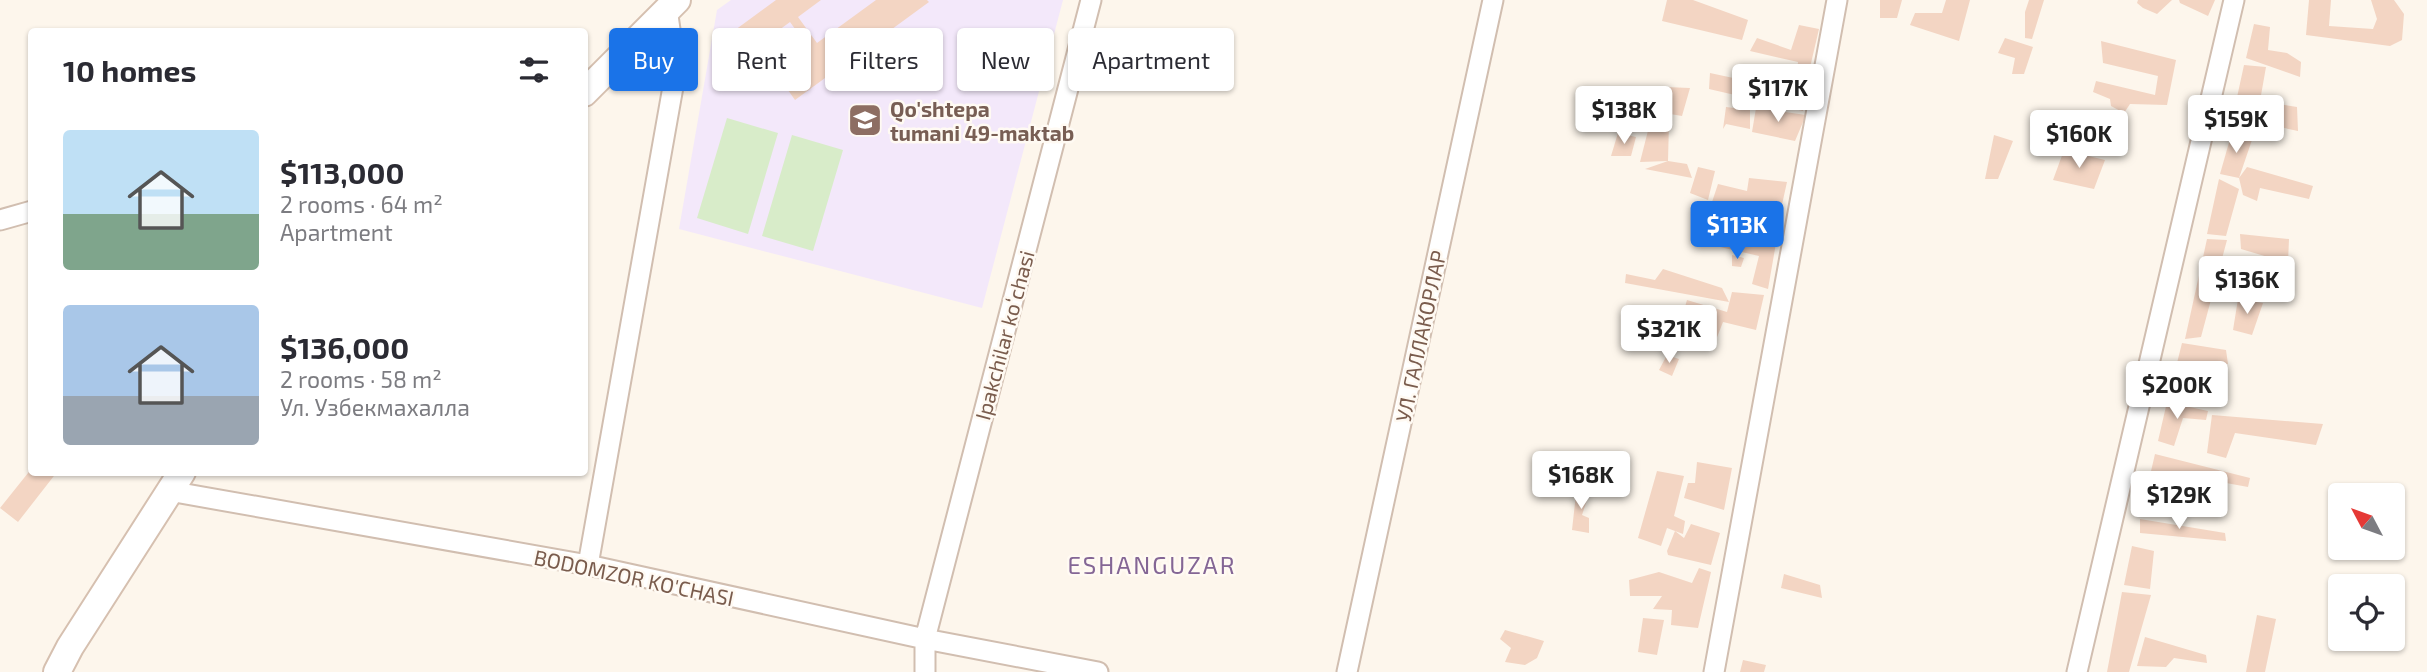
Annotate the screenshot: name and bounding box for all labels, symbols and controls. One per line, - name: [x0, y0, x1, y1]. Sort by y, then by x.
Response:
- chip: Buy: [609, 28, 698, 91]
- chip: Rent: [712, 28, 811, 91]
- chip: Filters: [825, 28, 943, 91]
- chip: New: [957, 28, 1054, 91]
- chip: Apartment: [1068, 28, 1234, 91]
- icon: filters: [515, 51, 553, 89]
- text: 10 homes: [63, 52, 196, 88]
- pin: $117K: [1729, 64, 1827, 124]
- text: $117K: [1748, 73, 1808, 101]
- pin: $138K: [1575, 86, 1673, 146]
- text: $138K: [1591, 95, 1657, 123]
- place label: Qo'shtepa tumani 49-maktab: [890, 96, 1074, 145]
- pin: $159K: [2187, 96, 2285, 155]
- school or university icon: Qo'shtepa tumani 49-maktab: [846, 101, 884, 139]
- text: $159K: [2204, 104, 2268, 132]
- pin: $160K: [2030, 110, 2128, 170]
- text: $160K: [2046, 119, 2112, 147]
- text: $113,000: [280, 154, 404, 190]
- icon: home: [119, 158, 203, 242]
- text: 2 rooms · 64 m²: [280, 190, 443, 218]
- pin: $113K: [1688, 202, 1786, 261]
- text: $113K: [1707, 210, 1767, 238]
- text: Apartment: [280, 218, 393, 246]
- street label: Ipakchilar koʻchasi: [969, 247, 1039, 423]
- street label: УЛ. ГАЛЛАКОРЛАР: [1390, 248, 1450, 424]
- pin: $136K: [2198, 256, 2296, 316]
- text: $136K: [2215, 265, 2279, 293]
- pin: $321K: [1620, 306, 1718, 365]
- text: $321K: [1637, 314, 1701, 342]
- text: $136,000: [280, 329, 409, 365]
- icon: home: [119, 333, 203, 417]
- pin: $200K: [2128, 362, 2226, 421]
- text: 2 rooms · 58 m²: [280, 365, 442, 393]
- text: $200K: [2142, 370, 2212, 398]
- text: Ул. Узбекмахалла: [280, 393, 470, 421]
- pin: $168K: [1532, 452, 1630, 511]
- text: $168K: [1548, 460, 1614, 488]
- pin: $129K: [2130, 472, 2228, 531]
- text: $129K: [2147, 480, 2211, 508]
- north arrow: [2328, 483, 2404, 560]
- map controls: [2328, 483, 2405, 651]
- street label: BODOMZOR KO'CHASI: [532, 544, 736, 610]
- district label: ESHANGUZAR: [1067, 550, 1237, 579]
- button: locate: [2328, 574, 2405, 651]

